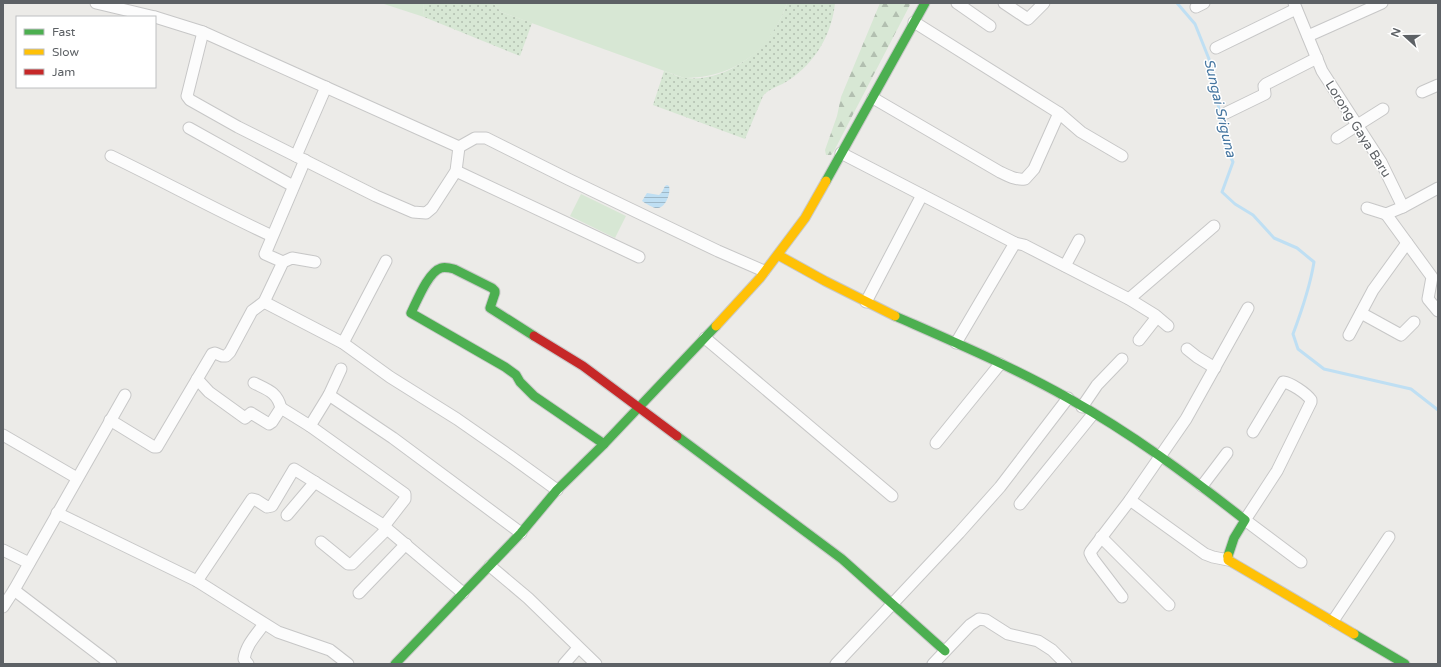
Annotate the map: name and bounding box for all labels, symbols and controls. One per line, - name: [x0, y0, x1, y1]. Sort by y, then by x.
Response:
- legend: [16, 16, 156, 88]
- north arrow: [1385, 16, 1425, 56]
- text: Fast: [52, 25, 76, 39]
- text: N: [1388, 26, 1404, 39]
- text: Slow: [52, 45, 79, 59]
- water label: Sungai Sriguna: [1200, 57, 1240, 160]
- text: Jam: [52, 65, 75, 79]
- street label: Lorong Gaya Baru: [1322, 78, 1394, 180]

